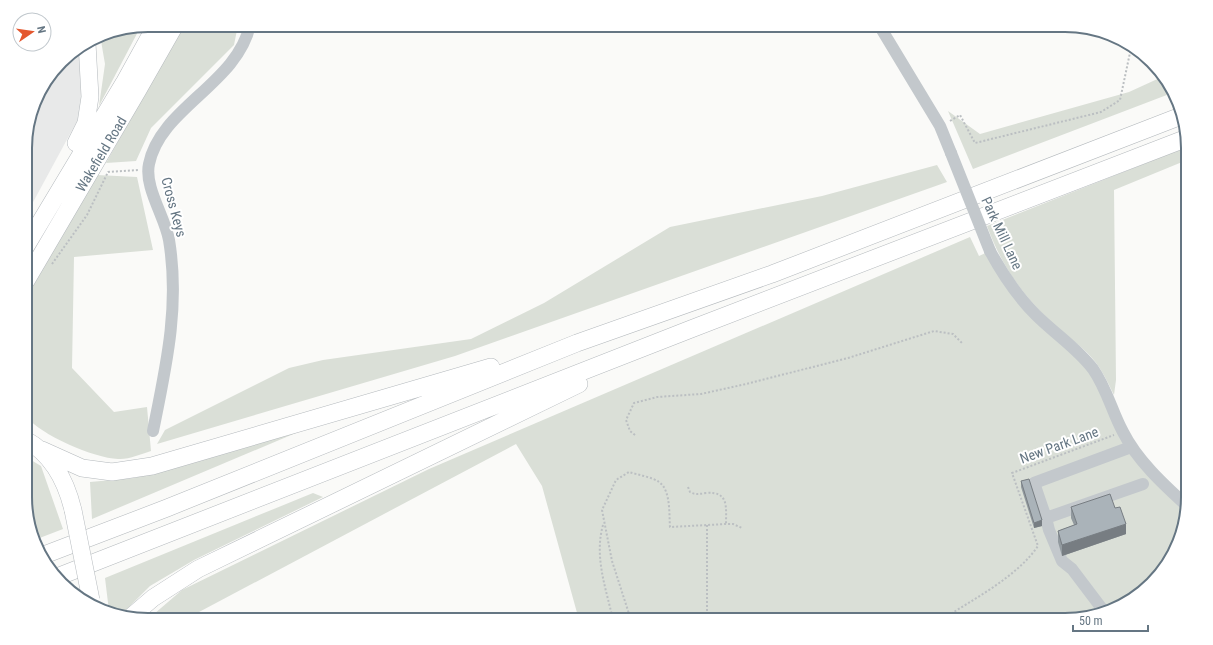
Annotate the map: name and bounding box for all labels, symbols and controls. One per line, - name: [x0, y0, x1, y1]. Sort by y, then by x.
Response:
- north arrow: [12, 12, 52, 52]
- text: N: [34, 25, 48, 35]
- street label: Wakefield Road: [72, 114, 130, 194]
- street label: Cross Keys: [158, 175, 190, 239]
- street label: Park Mill Lane: [978, 194, 1026, 272]
- street label: New Park Lane: [1018, 423, 1101, 467]
- scale bar: [1073, 607, 1148, 633]
- text: 50 m: [1079, 614, 1103, 628]

